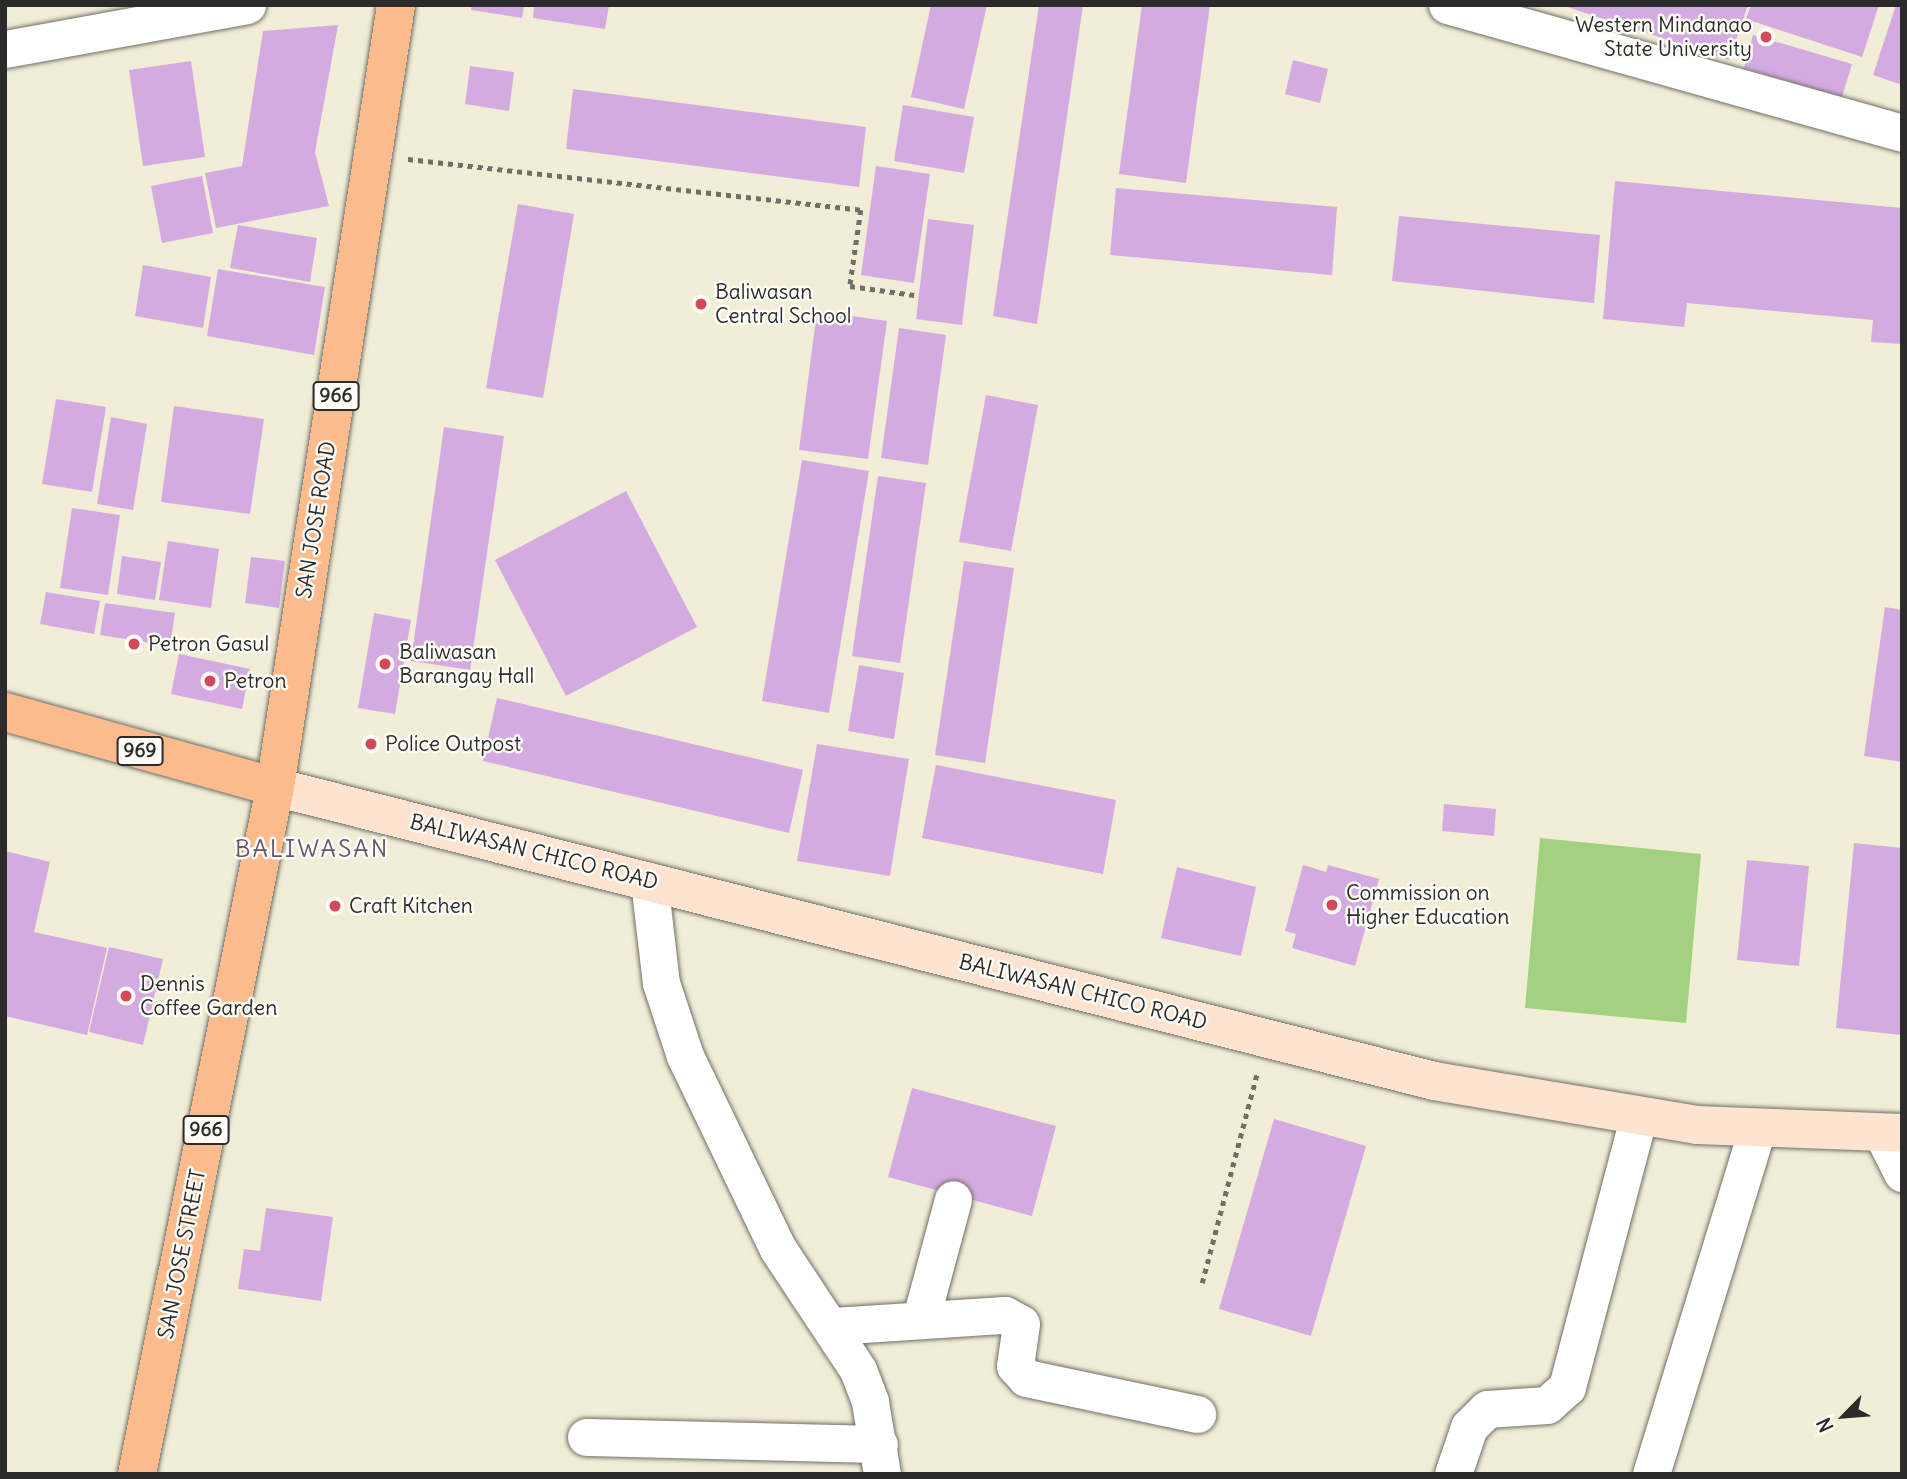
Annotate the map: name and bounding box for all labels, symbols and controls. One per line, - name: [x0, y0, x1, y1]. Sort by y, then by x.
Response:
- place label: Western Mindanao State University: [1575, 12, 1752, 62]
- marker: Western Mindanao State University: [1758, 29, 1774, 45]
- place label: Baliwasan Central School: [715, 279, 851, 329]
- marker: Baliwasan Central School: [693, 296, 709, 312]
- road number: 966: [312, 380, 360, 412]
- street label: SAN JOSE ROAD: [291, 440, 341, 600]
- place label: Petron Gasul: [148, 631, 269, 657]
- marker: Petron Gasul: [126, 636, 142, 652]
- place label: Baliwasan Barangay Hall: [399, 639, 534, 689]
- marker: Baliwasan Barangay Hall: [377, 656, 393, 672]
- place label: Petron: [224, 668, 287, 694]
- marker: Petron: [202, 673, 218, 689]
- place label: Police Outpost: [385, 731, 521, 757]
- road number: 969: [116, 736, 164, 766]
- marker: Police Outpost: [363, 736, 379, 752]
- street label: BALIWASAN CHICO ROAD: [407, 809, 661, 895]
- district label: BALIWASAN: [236, 835, 388, 863]
- place label: Commission on Higher Education: [1346, 880, 1509, 930]
- place label: Craft Kitchen: [349, 893, 473, 919]
- marker: Commission on Higher Education: [1324, 897, 1340, 913]
- marker: Craft Kitchen: [327, 898, 343, 914]
- street label: BALIWASAN CHICO ROAD: [956, 949, 1210, 1035]
- place label: Dennis Coffee Garden: [140, 971, 277, 1021]
- marker: Dennis Coffee Garden: [118, 988, 134, 1004]
- road number: 966: [182, 1114, 230, 1146]
- street label: SAN JOSE STREET: [153, 1167, 211, 1341]
- north arrow: [1809, 1381, 1879, 1451]
- text: N: [1811, 1414, 1839, 1436]

